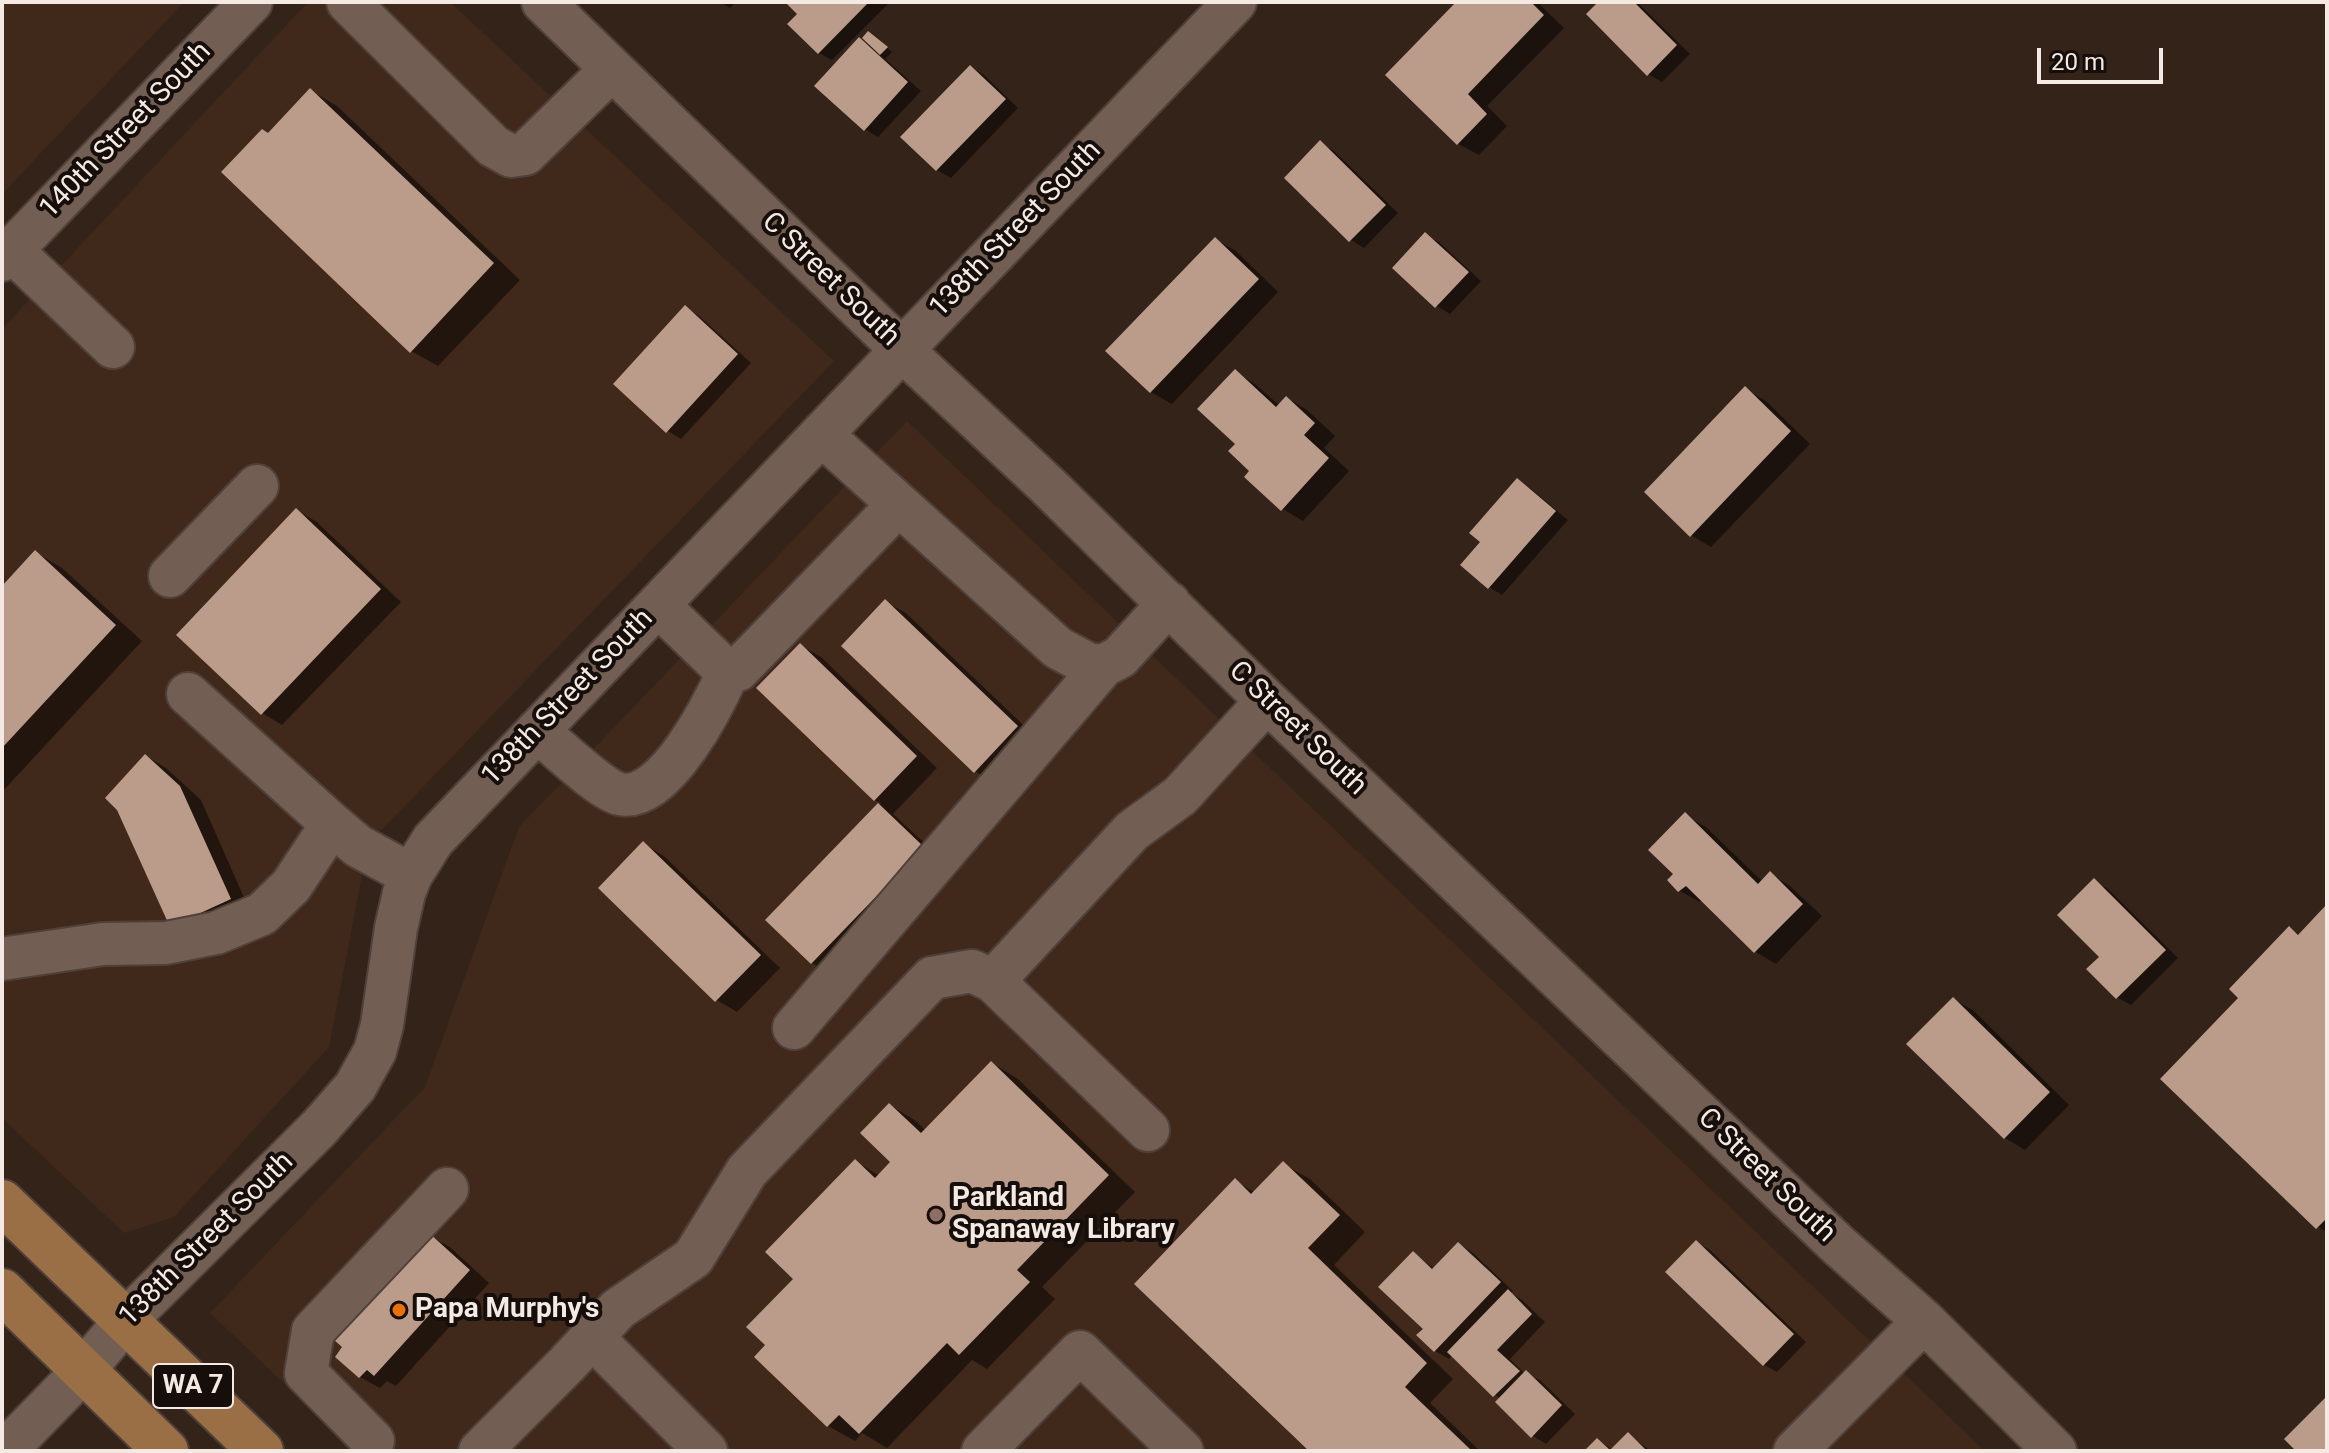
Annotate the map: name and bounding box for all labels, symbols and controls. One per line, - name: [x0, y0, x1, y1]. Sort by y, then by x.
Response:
- scale bar: [2041, 32, 2167, 82]
- street label: 140th Street South: [33, 36, 219, 226]
- text: 20 m: [2051, 48, 2105, 76]
- street label: 138th Street South: [923, 135, 1109, 325]
- street label: C Street South: [754, 206, 906, 354]
- street label: 138th Street South: [475, 603, 661, 793]
- street label: C Street South: [1221, 655, 1373, 803]
- street label: C Street South: [1690, 1102, 1842, 1250]
- street label: 138th Street South: [113, 1146, 301, 1334]
- place label: Parkland Spanaway Library: [952, 1182, 1175, 1248]
- marker: Parkland Spanaway Library: [927, 1206, 945, 1224]
- place label: Papa Murphy's: [415, 1293, 599, 1327]
- marker: Papa Murphy's: [390, 1301, 408, 1319]
- road number: WA 7: [153, 1364, 233, 1408]

